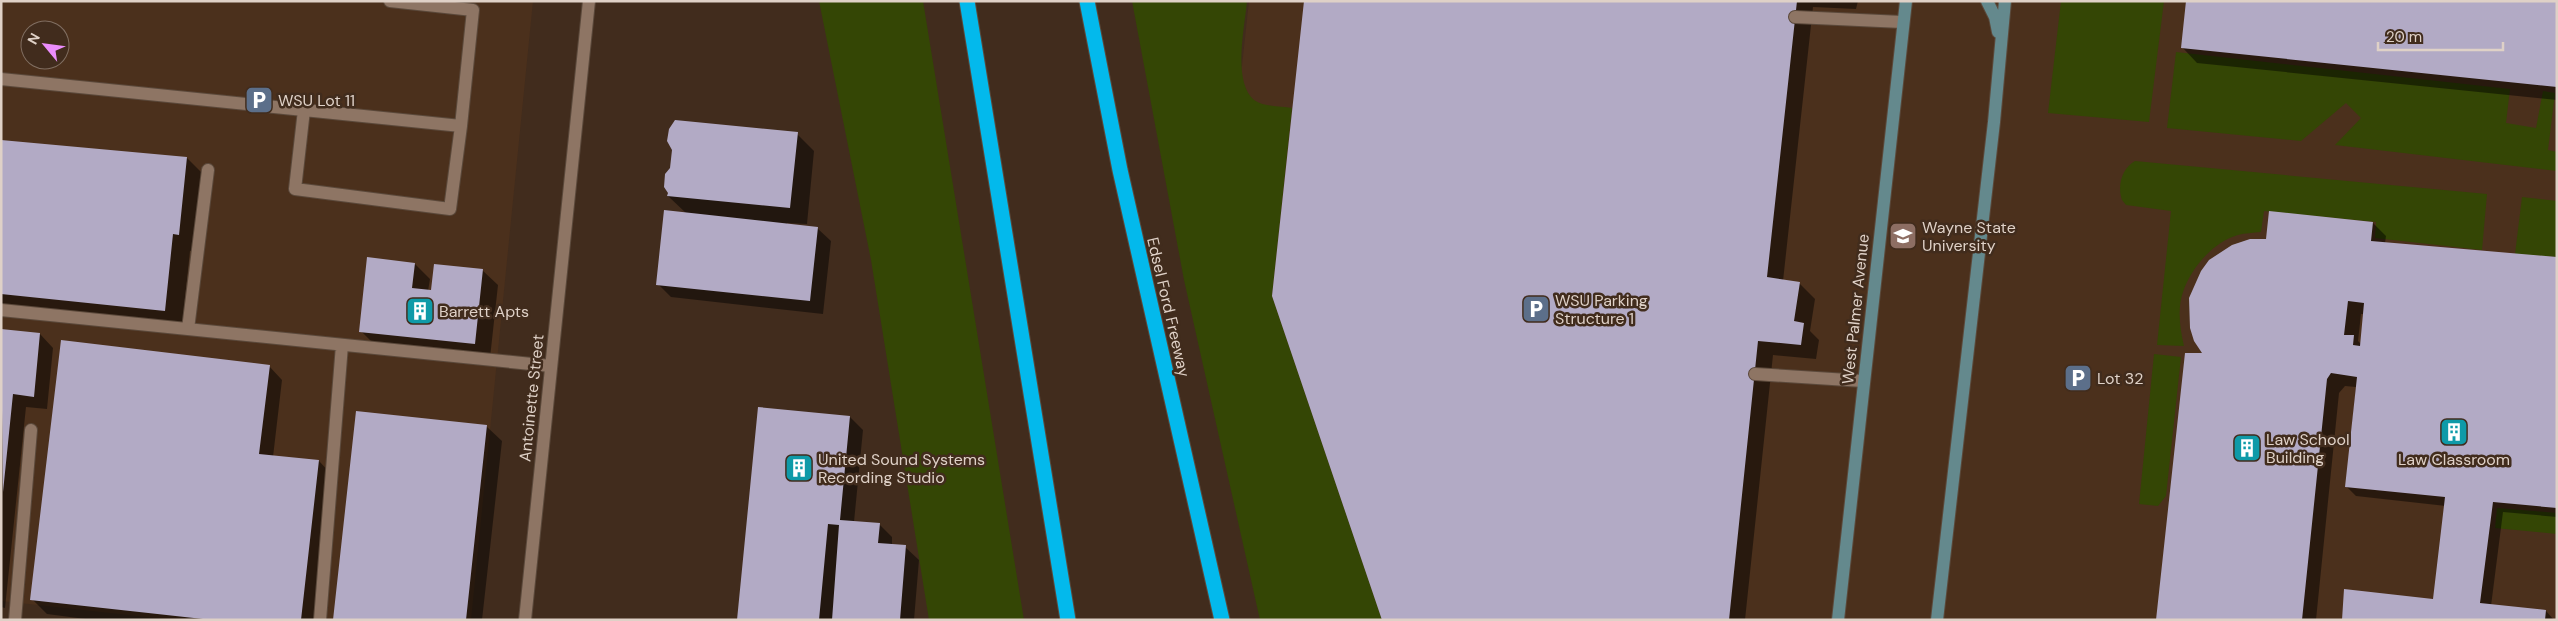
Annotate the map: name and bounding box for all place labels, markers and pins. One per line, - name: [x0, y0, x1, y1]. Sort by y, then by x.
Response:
- parking icon: WSU Lot 11: [244, 85, 274, 115]
- place label: WSU Lot 11: [278, 90, 355, 111]
- place label: Wayne State University: [1922, 217, 2016, 256]
- school or university icon: Wayne State University: [1888, 221, 1918, 251]
- place label: WSU Parking Structure 1: [1555, 290, 1648, 329]
- parking icon: WSU Parking Structure 1: [1521, 294, 1551, 324]
- building icon: Barrett Apts: [405, 296, 435, 326]
- place label: Barrett Apts: [439, 301, 529, 322]
- parking icon: Lot 32: [2063, 363, 2093, 393]
- place label: Lot 32: [2097, 368, 2143, 389]
- building icon: Law Classroom: [2439, 417, 2469, 447]
- place label: Law School Building: [2266, 429, 2350, 468]
- building icon: Law School Building: [2232, 433, 2262, 463]
- place label: United Sound Systems Recording Studio: [818, 449, 985, 488]
- place label: Law Classroom: [2398, 449, 2510, 470]
- building icon: United Sound Systems Recording Studio: [784, 453, 814, 483]

